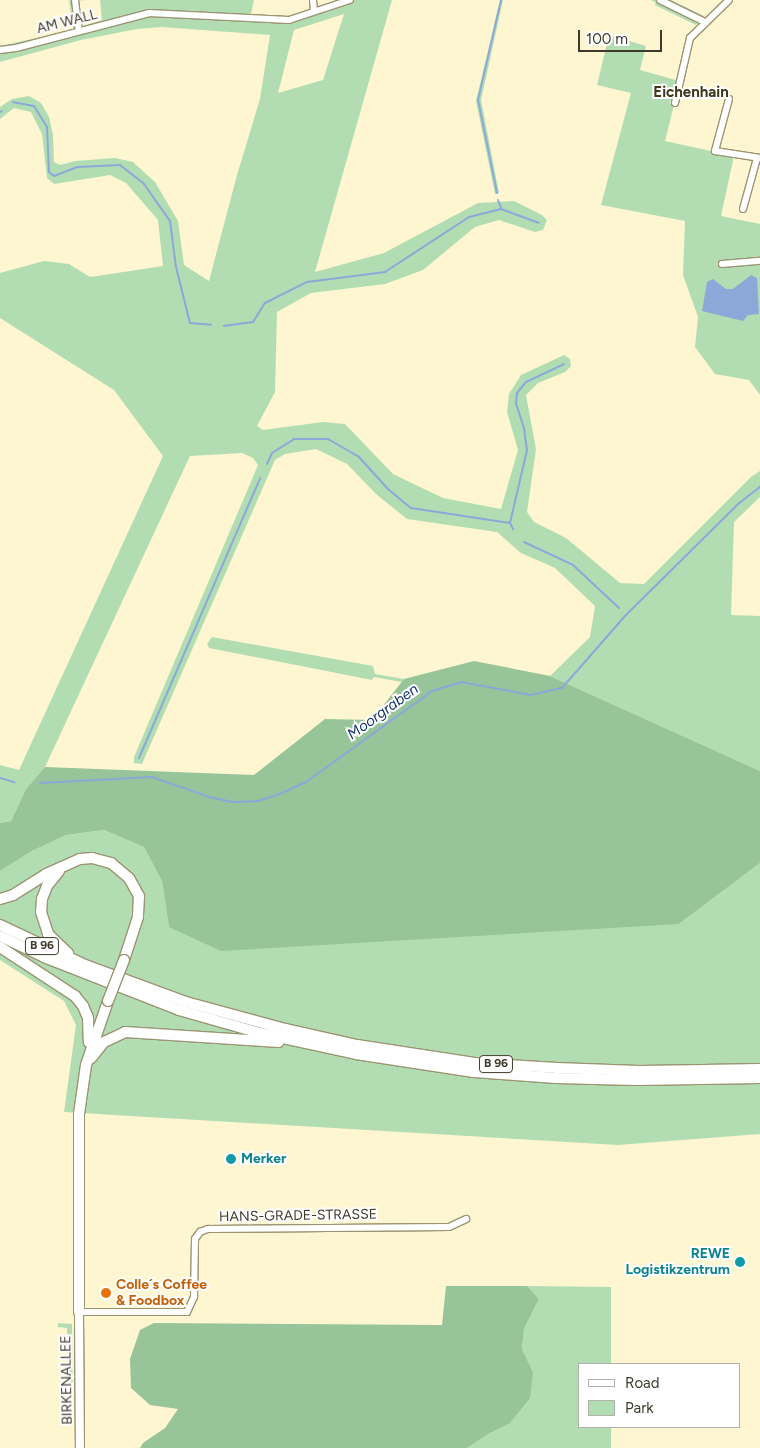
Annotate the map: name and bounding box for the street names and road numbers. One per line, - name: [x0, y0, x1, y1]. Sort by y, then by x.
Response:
- street label: AM WALL: [35, 6, 99, 38]
- road number: B 96: [24, 936, 60, 956]
- road number: B 96: [478, 1054, 514, 1074]
- street label: HANS-GRADE-STRASSE: [219, 1206, 377, 1226]
- street label: BIRKENALLEE: [58, 1335, 76, 1425]

